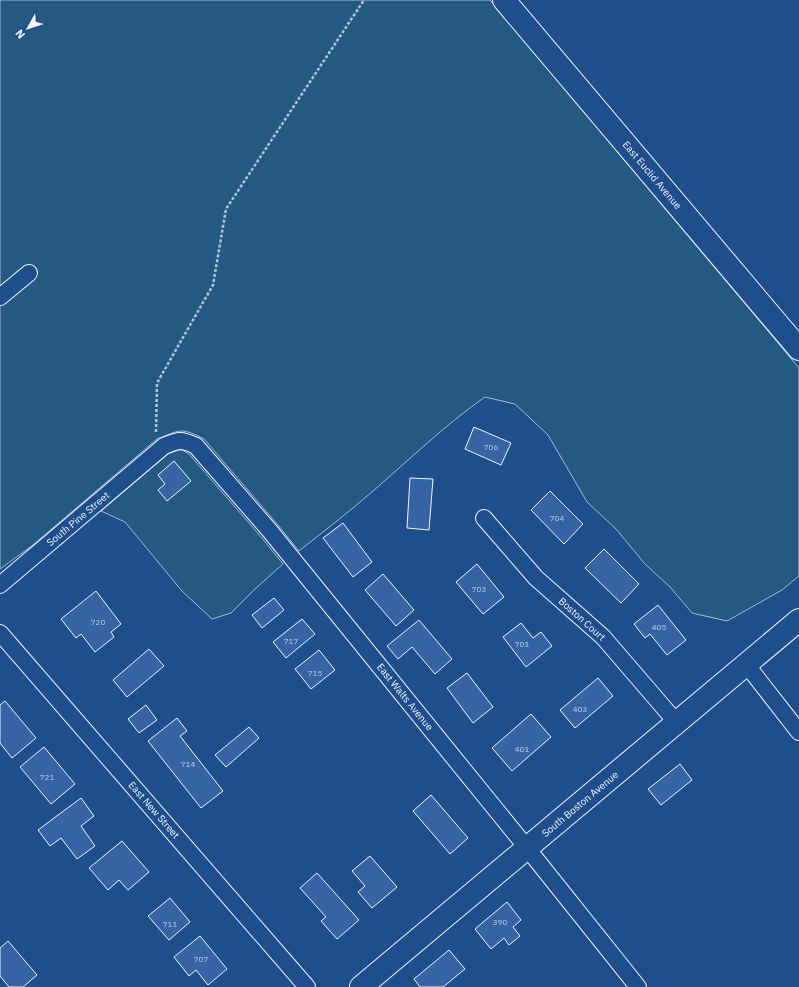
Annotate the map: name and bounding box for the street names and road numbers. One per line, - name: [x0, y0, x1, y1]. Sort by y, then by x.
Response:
- street label: East Euclid Avenue: [620, 138, 685, 212]
- street label: South Pine Street: [44, 489, 112, 549]
- street label: Boston Court: [556, 595, 609, 644]
- street label: East Walts Avenue: [374, 661, 436, 734]
- street label: South Boston Avenue: [539, 768, 621, 840]
- street label: East New Street: [126, 779, 183, 842]

